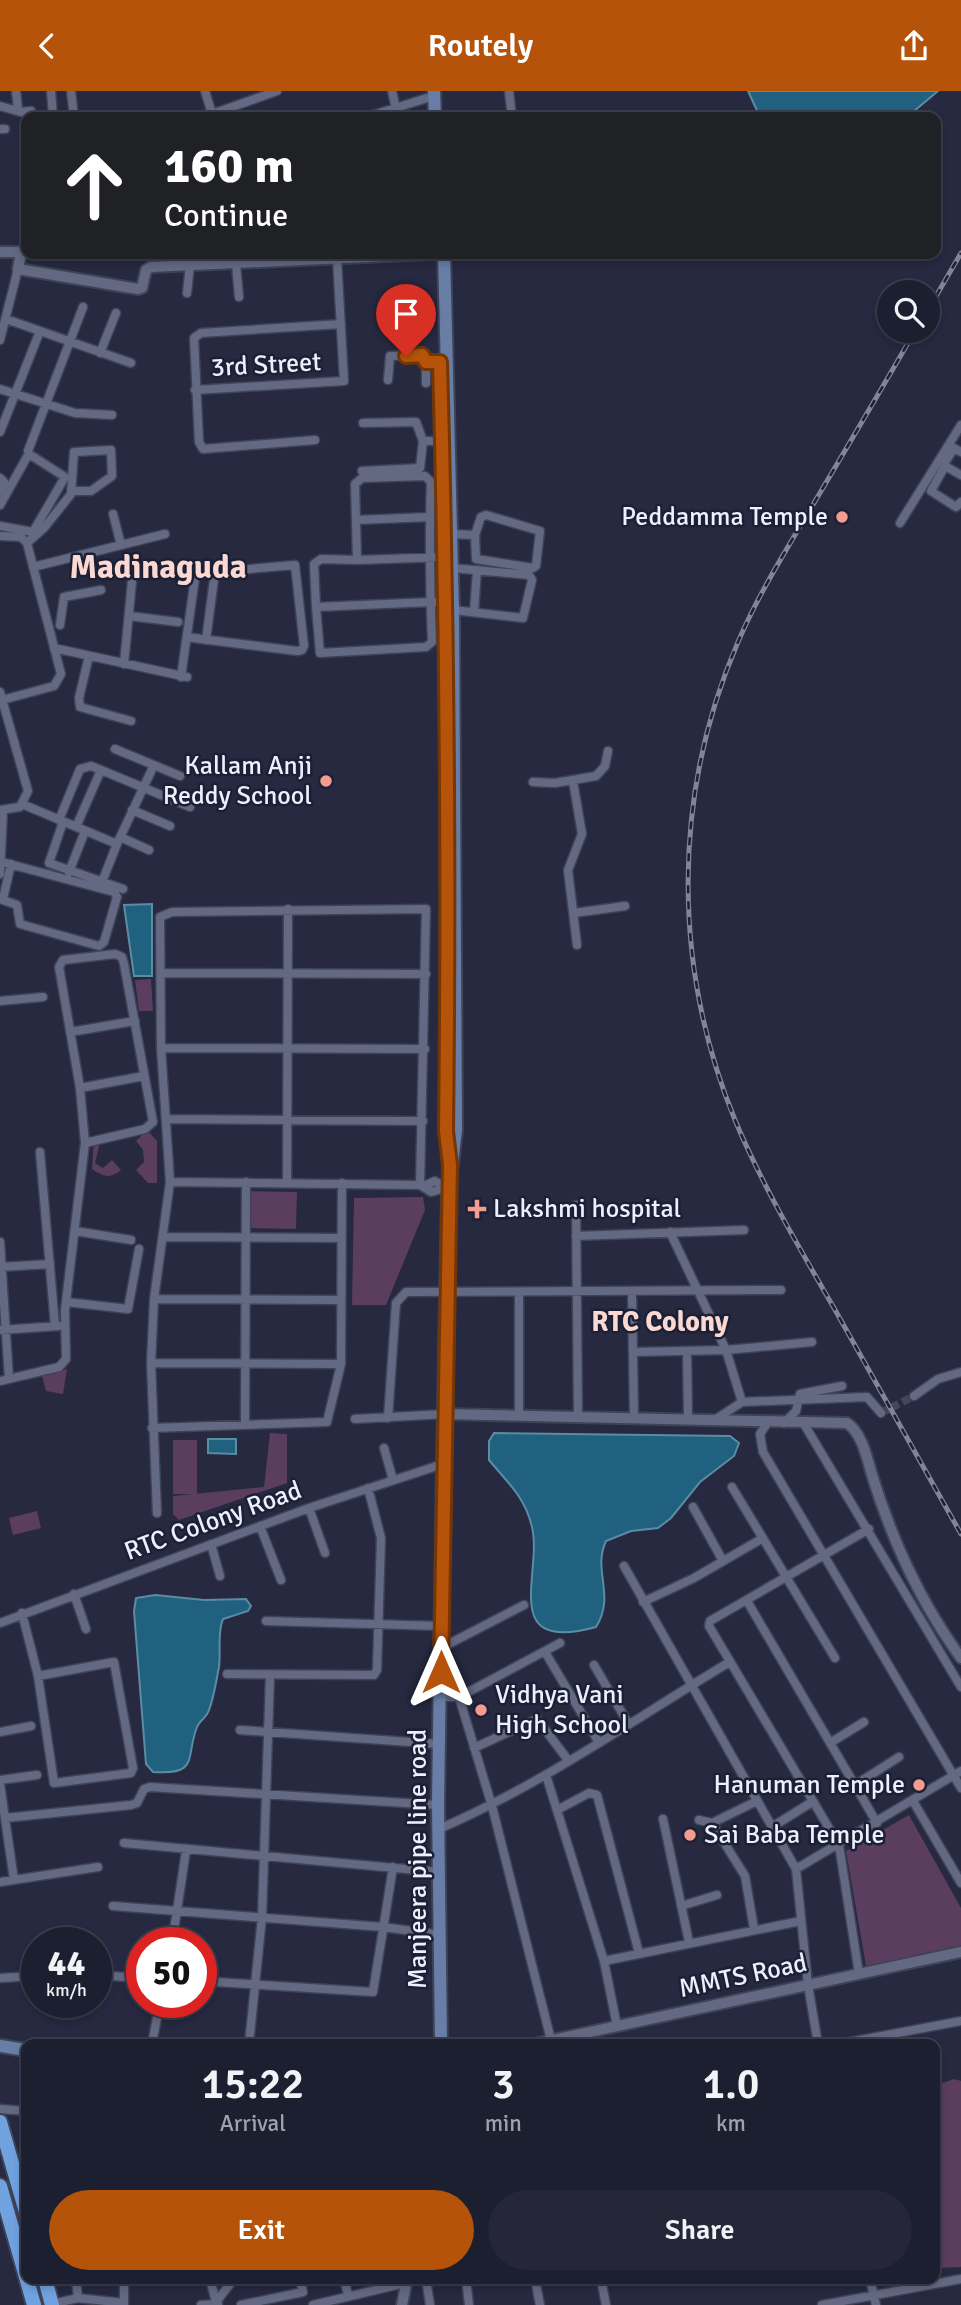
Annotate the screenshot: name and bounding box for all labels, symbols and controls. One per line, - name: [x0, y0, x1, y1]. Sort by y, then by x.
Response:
- text: Routely: [428, 26, 533, 65]
- icon: back: [28, 27, 66, 65]
- icon: share: [895, 27, 933, 65]
- text: 160 m: [164, 136, 294, 196]
- icon: ahead: [49, 140, 140, 231]
- text: Continue: [164, 196, 288, 235]
- map controls: [877, 280, 940, 343]
- button: search: [877, 280, 940, 343]
- pin: [376, 284, 436, 356]
- icon: arrive: [387, 295, 425, 333]
- street label: 3rd Street: [210, 346, 322, 384]
- place label: Peddamma Temple: [621, 501, 828, 533]
- marker: Peddamma Temple: [834, 509, 850, 525]
- district label: Madinaguda: [69, 547, 247, 588]
- place label: Kallam Anji Reddy School: [163, 750, 312, 812]
- marker: Kallam Anji Reddy School: [318, 773, 334, 789]
- place label: Lakshmi hospital: [493, 1193, 681, 1225]
- marker: Lakshmi hospital: [467, 1199, 487, 1219]
- district label: RTC Colony: [591, 1305, 729, 1339]
- street label: RTC Colony Road: [120, 1474, 306, 1568]
- position arrow: [404, 1635, 478, 1709]
- place label: Vidhya Vani High School: [495, 1679, 629, 1741]
- marker: Vidhya Vani High School: [473, 1702, 489, 1718]
- street label: Manjeera pipe line road: [402, 1729, 434, 1989]
- place label: Hanuman Temple: [714, 1769, 905, 1801]
- marker: Hanuman Temple: [911, 1777, 927, 1793]
- place label: Sai Baba Temple: [704, 1819, 885, 1851]
- marker: Sai Baba Temple: [682, 1827, 698, 1843]
- speed limit sign: 50: [126, 1927, 217, 2018]
- text: 44: [48, 1942, 85, 1985]
- street label: MMTS Road: [676, 1947, 810, 2005]
- text: km/h: [46, 1979, 87, 2001]
- text: 15:22: [202, 2059, 304, 2110]
- text: 3: [492, 2059, 515, 2110]
- text: 1.0: [702, 2059, 759, 2110]
- text: Arrival: [220, 2109, 286, 2138]
- text: min: [485, 2109, 522, 2138]
- text: km: [716, 2109, 746, 2138]
- button: Exit: [49, 2190, 474, 2270]
- button: Share: [488, 2190, 912, 2270]

